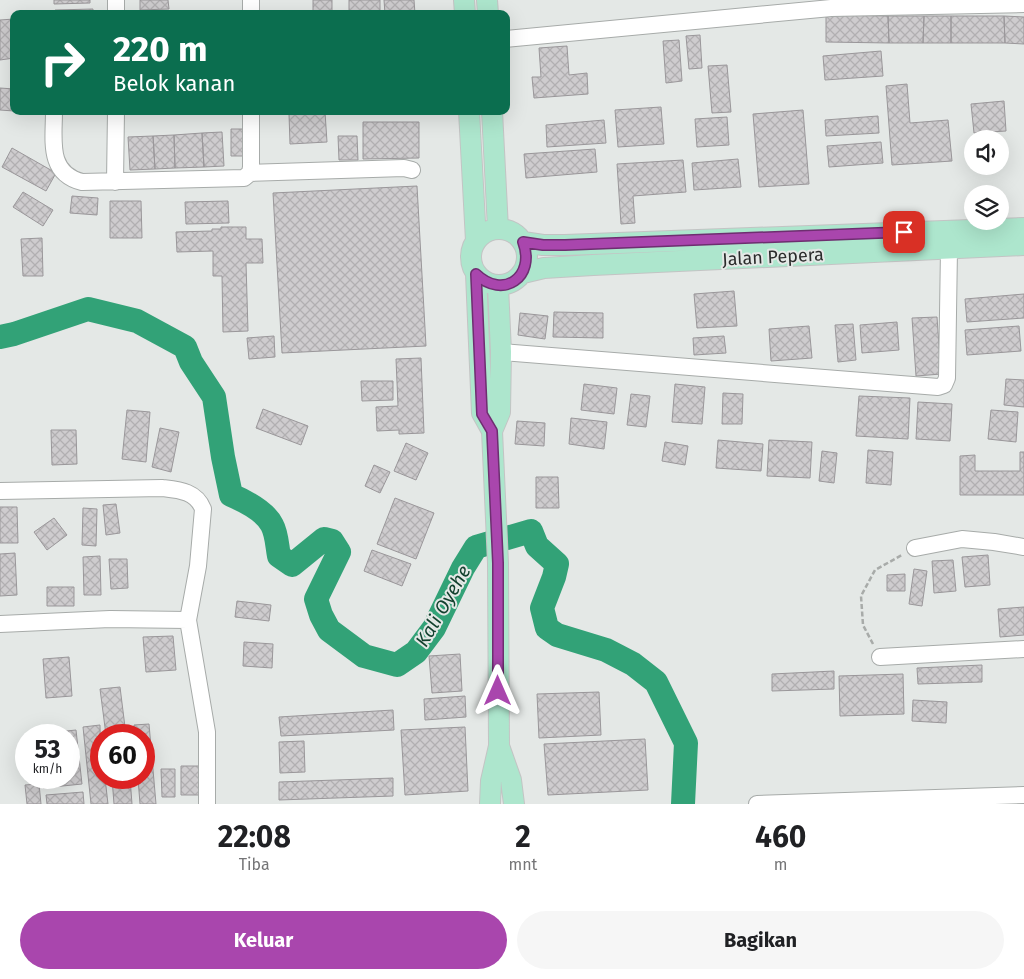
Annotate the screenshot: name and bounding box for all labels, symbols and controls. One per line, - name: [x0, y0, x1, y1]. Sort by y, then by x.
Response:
- text: 220 m: [113, 28, 208, 70]
- icon: right: [30, 30, 95, 95]
- text: Belok kanan: [113, 70, 235, 97]
- map controls: [964, 130, 1009, 230]
- button: sound: [964, 130, 1009, 175]
- button: layers: [964, 185, 1009, 230]
- pin: [883, 211, 925, 253]
- icon: arrive: [890, 218, 918, 246]
- street label: Jalan Pepera: [722, 243, 824, 271]
- water label: Kali Oyehe: [410, 561, 476, 651]
- position arrow: [471, 664, 523, 716]
- speed limit sign: 60: [90, 724, 155, 789]
- text: 53: [34, 735, 61, 765]
- text: km/h: [33, 762, 62, 776]
- text: 22:08: [218, 819, 291, 855]
- text: 2: [515, 819, 531, 855]
- text: 460: [755, 819, 806, 855]
- text: Tiba: [239, 855, 270, 874]
- text: mnt: [508, 855, 537, 874]
- text: m: [774, 855, 788, 874]
- button: Keluar: [20, 911, 507, 969]
- button: Bagikan: [517, 911, 1004, 969]

